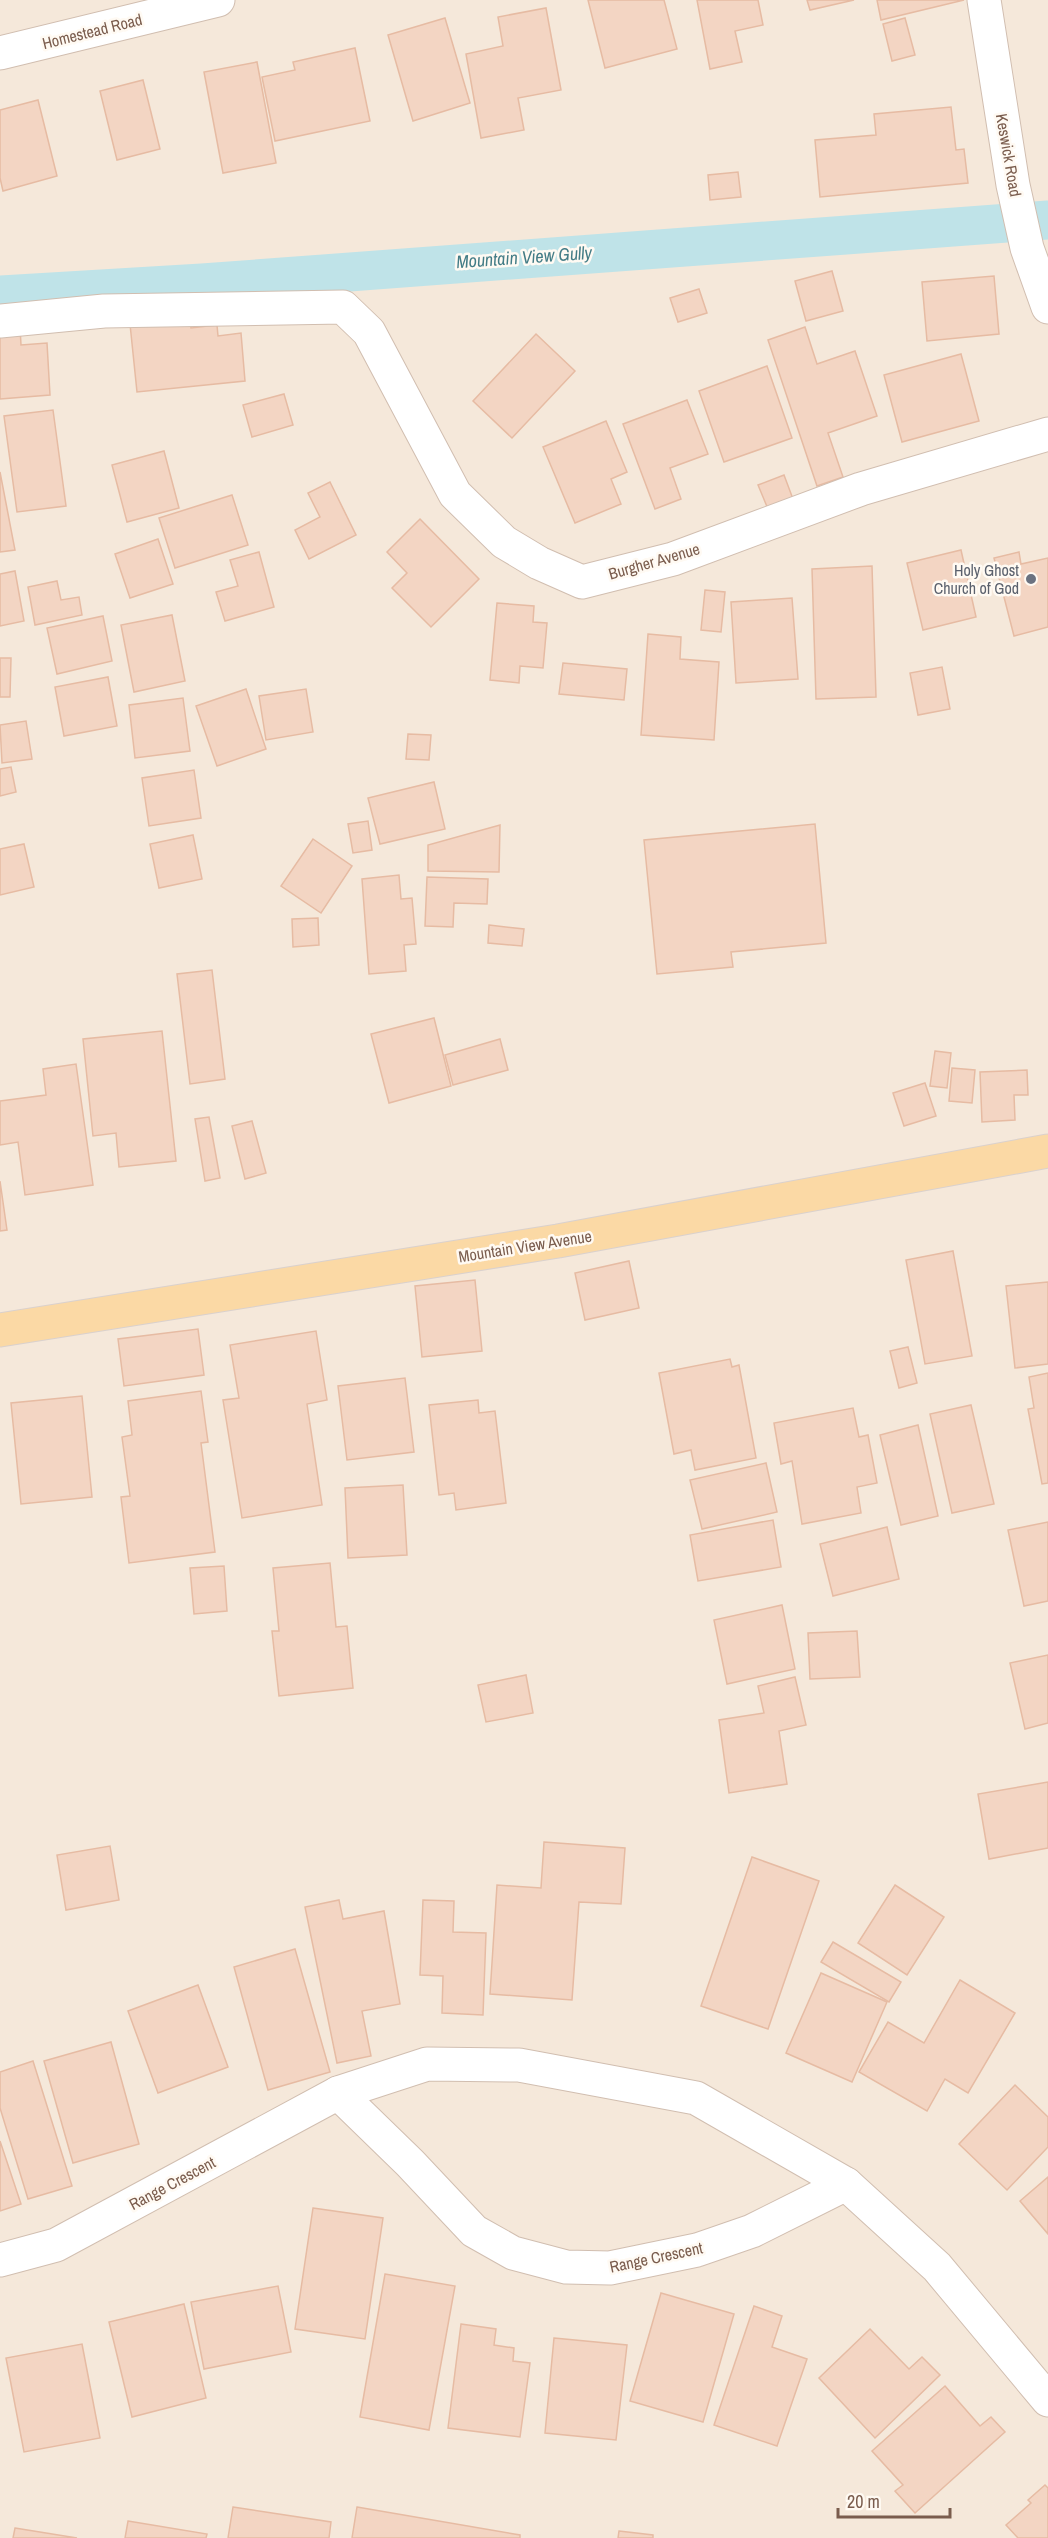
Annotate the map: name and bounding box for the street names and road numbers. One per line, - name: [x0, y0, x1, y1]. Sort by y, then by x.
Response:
- street label: Homestead Road: [40, 8, 144, 54]
- street label: Keswick Road: [991, 112, 1027, 198]
- street label: Burgher Avenue: [606, 537, 702, 585]
- street label: Mountain View Avenue: [457, 1225, 593, 1267]
- street label: Range Crescent: [125, 2151, 219, 2215]
- street label: Range Crescent: [607, 2236, 705, 2278]

